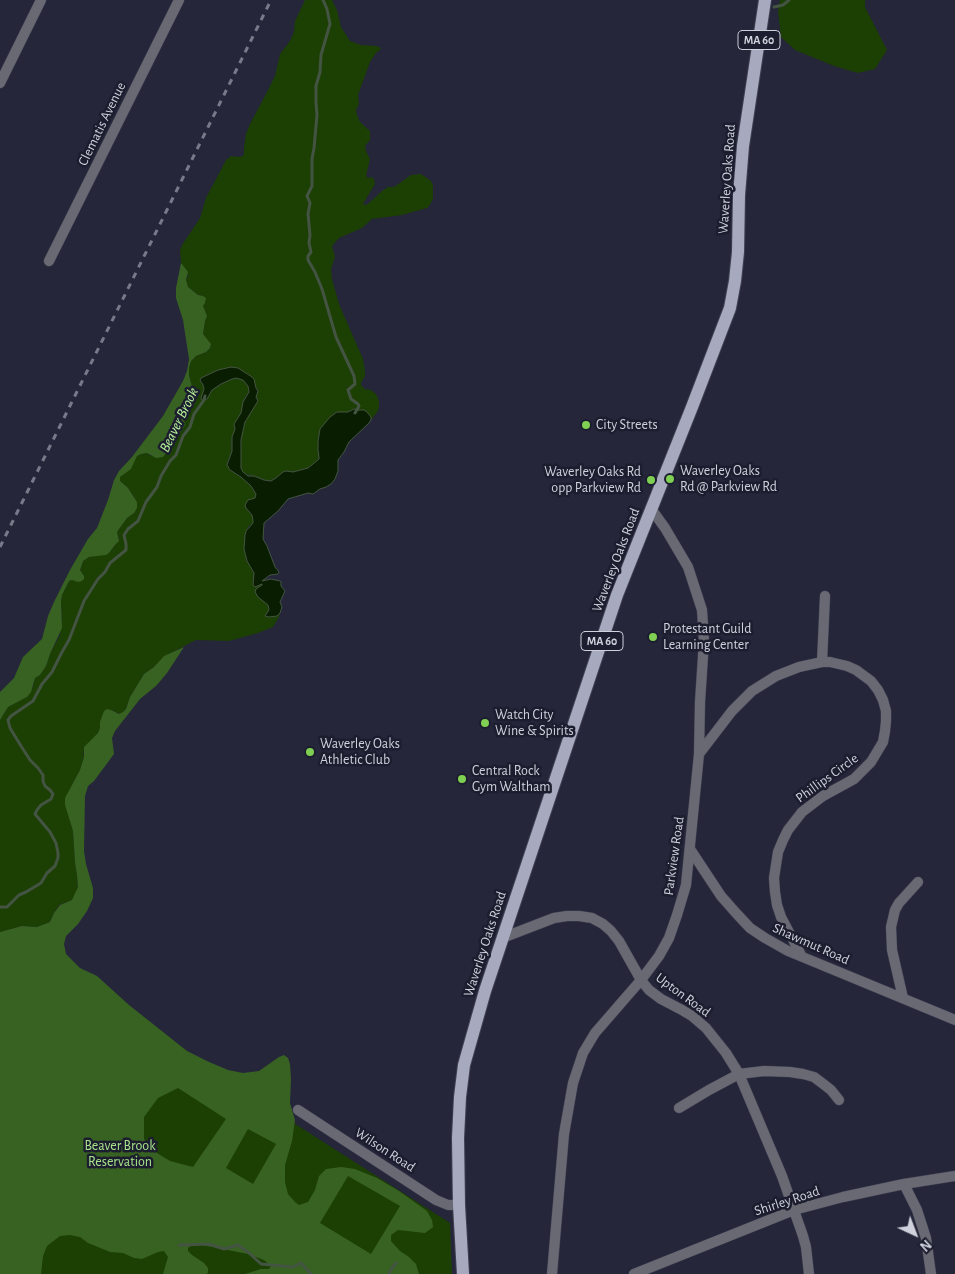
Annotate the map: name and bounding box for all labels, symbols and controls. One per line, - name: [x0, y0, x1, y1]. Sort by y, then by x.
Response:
- road number: MA 60: [738, 30, 780, 50]
- street label: Clematis Avenue: [75, 79, 129, 169]
- street label: Waverley Oaks Road: [715, 124, 739, 234]
- water label: Beaver Brook: [156, 385, 202, 455]
- place label: City Streets: [596, 417, 658, 433]
- marker: City Streets: [580, 419, 592, 431]
- place label: Waverley Oaks Rd @ Parkview Rd: [680, 463, 777, 496]
- place label: Waverley Oaks Rd opp Parkview Rd: [544, 464, 641, 497]
- marker: Waverley Oaks Rd @ Parkview Rd: [664, 473, 676, 485]
- marker: Waverley Oaks Rd opp Parkview Rd: [645, 474, 657, 486]
- street label: Waverley Oaks Road: [588, 506, 644, 614]
- place label: Protestant Guild Learning Center: [663, 621, 752, 654]
- road number: MA 60: [581, 631, 623, 650]
- marker: Protestant Guild Learning Center: [647, 631, 659, 643]
- place label: Watch City Wine & Spirits: [495, 707, 574, 740]
- marker: Watch City Wine & Spirits: [479, 717, 491, 729]
- place label: Waverley Oaks Athletic Club: [320, 736, 400, 769]
- marker: Waverley Oaks Athletic Club: [304, 746, 316, 758]
- street label: Phillips Circle: [792, 750, 862, 806]
- place label: Central Rock Gym Waltham: [472, 763, 551, 796]
- marker: Central Rock Gym Waltham: [456, 773, 468, 785]
- street label: Parkview Road: [660, 815, 688, 897]
- street label: Waverley Oaks Road: [460, 889, 510, 999]
- street label: Shawmut Road: [770, 920, 852, 968]
- street label: Upton Road: [652, 969, 714, 1021]
- street label: Wilson Road: [352, 1124, 418, 1176]
- park label: Beaver Brook Reservation: [84, 1138, 156, 1170]
- street label: Shirley Road: [752, 1183, 822, 1219]
- north arrow: [890, 1209, 940, 1259]
- text: N: [917, 1237, 934, 1253]

